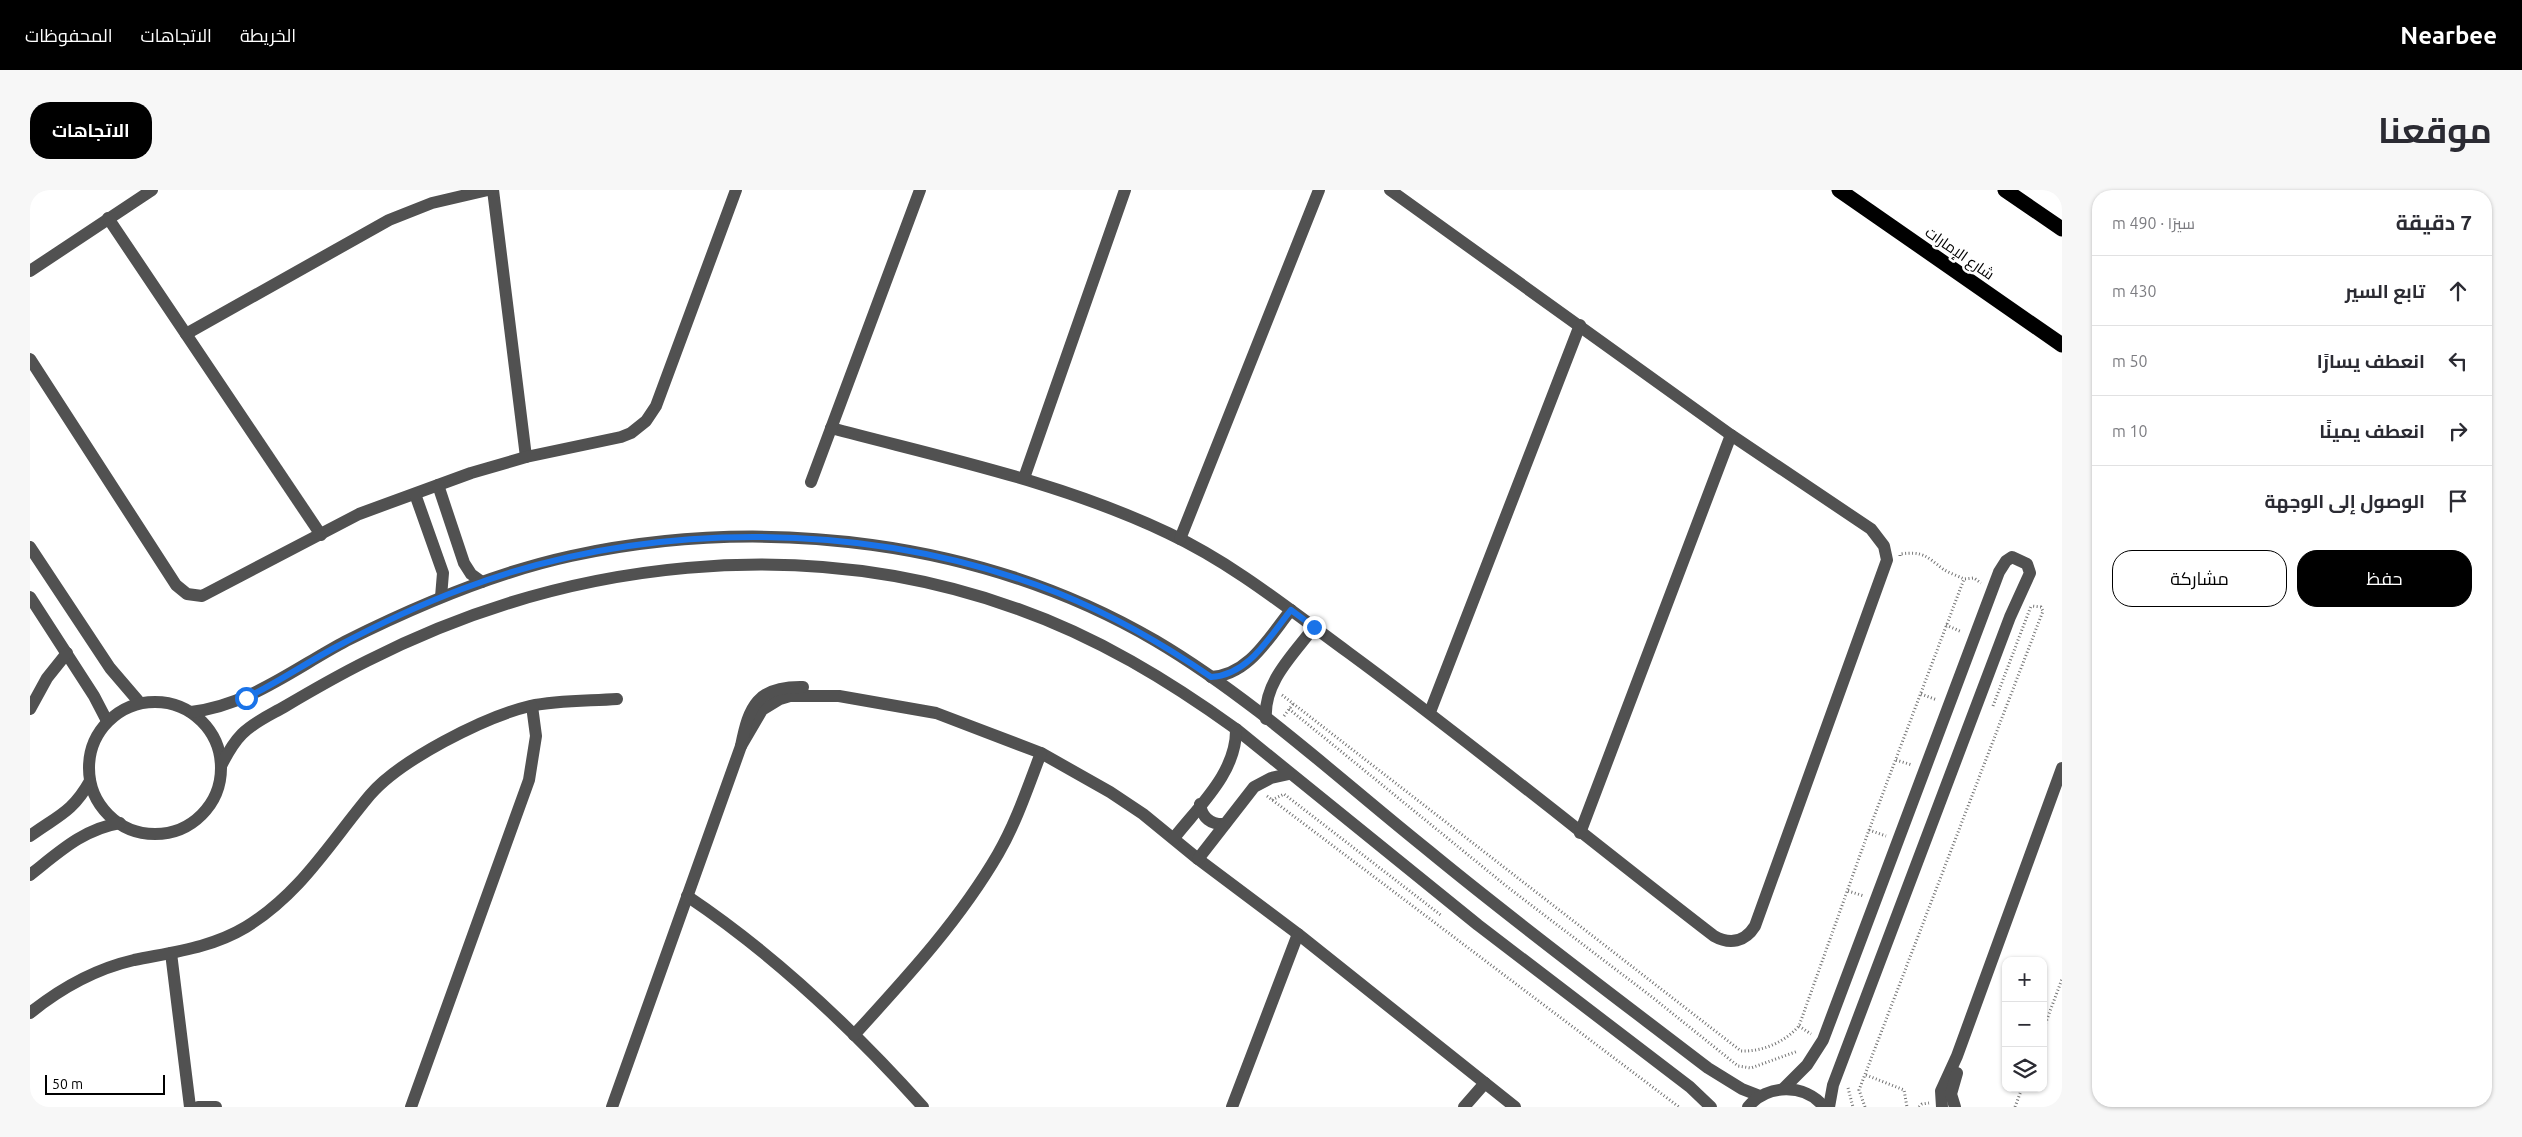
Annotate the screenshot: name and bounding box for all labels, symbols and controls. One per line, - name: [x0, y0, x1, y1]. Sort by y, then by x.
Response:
- text: Nearbee: [2400, 22, 2497, 49]
- text: المحفوظات: [25, 25, 113, 45]
- text: الاتجاهات: [141, 25, 212, 45]
- text: الخريطة: [240, 25, 296, 45]
- button: الاتجاهات: [30, 102, 152, 159]
- text: موقعنا: [2378, 110, 2492, 150]
- text: 7 دقيقة: [2396, 210, 2472, 234]
- text: سيرًا · 490 m: [2112, 214, 2195, 232]
- street label: شارع الإمارات: [1921, 223, 1998, 285]
- icon: ahead: [2444, 277, 2472, 305]
- text: تابع السير: [2345, 280, 2425, 302]
- text: 430 m: [2112, 282, 2157, 300]
- icon: left: [2444, 347, 2472, 375]
- text: انعطف يسارًا: [2317, 350, 2425, 372]
- text: 50 m: [2112, 352, 2148, 370]
- icon: right: [2444, 417, 2472, 445]
- text: انعطف يمينًا: [2319, 420, 2425, 442]
- text: 10 m: [2112, 422, 2148, 440]
- icon: arrive: [2444, 487, 2472, 515]
- text: الوصول إلى الوجهة: [2265, 490, 2425, 512]
- button: مشاركة: [2112, 550, 2287, 607]
- button: حفظ: [2297, 550, 2472, 607]
- route end: [1303, 616, 1326, 639]
- route start: [235, 687, 258, 710]
- map controls: [2002, 957, 2047, 1092]
- button: +: [2002, 957, 2047, 1002]
- button: −: [2002, 1002, 2047, 1047]
- button: layers: [2002, 1047, 2047, 1092]
- scale bar: [45, 1072, 165, 1095]
- text: 50 m: [52, 1076, 83, 1092]

